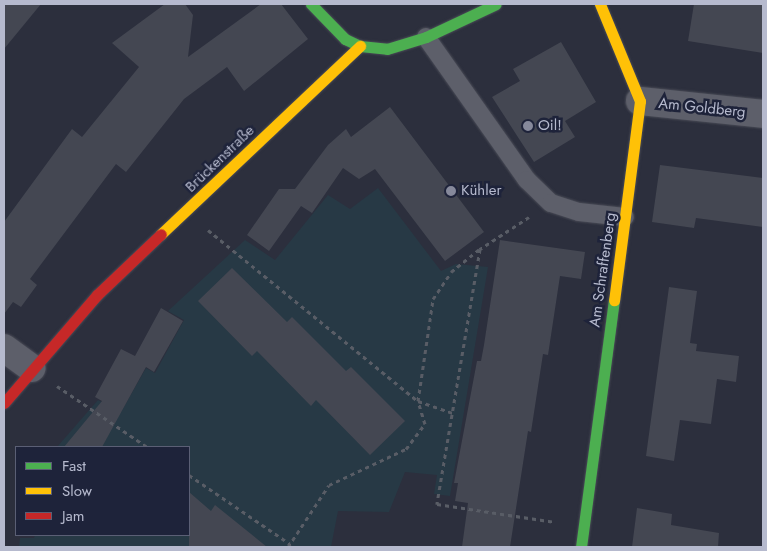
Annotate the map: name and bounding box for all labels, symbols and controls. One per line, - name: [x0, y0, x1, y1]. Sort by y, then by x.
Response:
- street label: Am Goldberg: [657, 94, 747, 122]
- place label: Oil!: [538, 117, 562, 135]
- marker: Oil!: [522, 120, 534, 132]
- street label: Brückenstraße: [182, 122, 258, 196]
- place label: Kühler: [461, 182, 502, 200]
- marker: Kühler: [445, 185, 457, 197]
- street label: Am Schraffenberg: [586, 211, 620, 329]
- legend: [15, 446, 190, 536]
- text: Fast: [62, 455, 86, 477]
- text: Slow: [62, 480, 92, 502]
- text: Jam: [62, 505, 85, 527]

